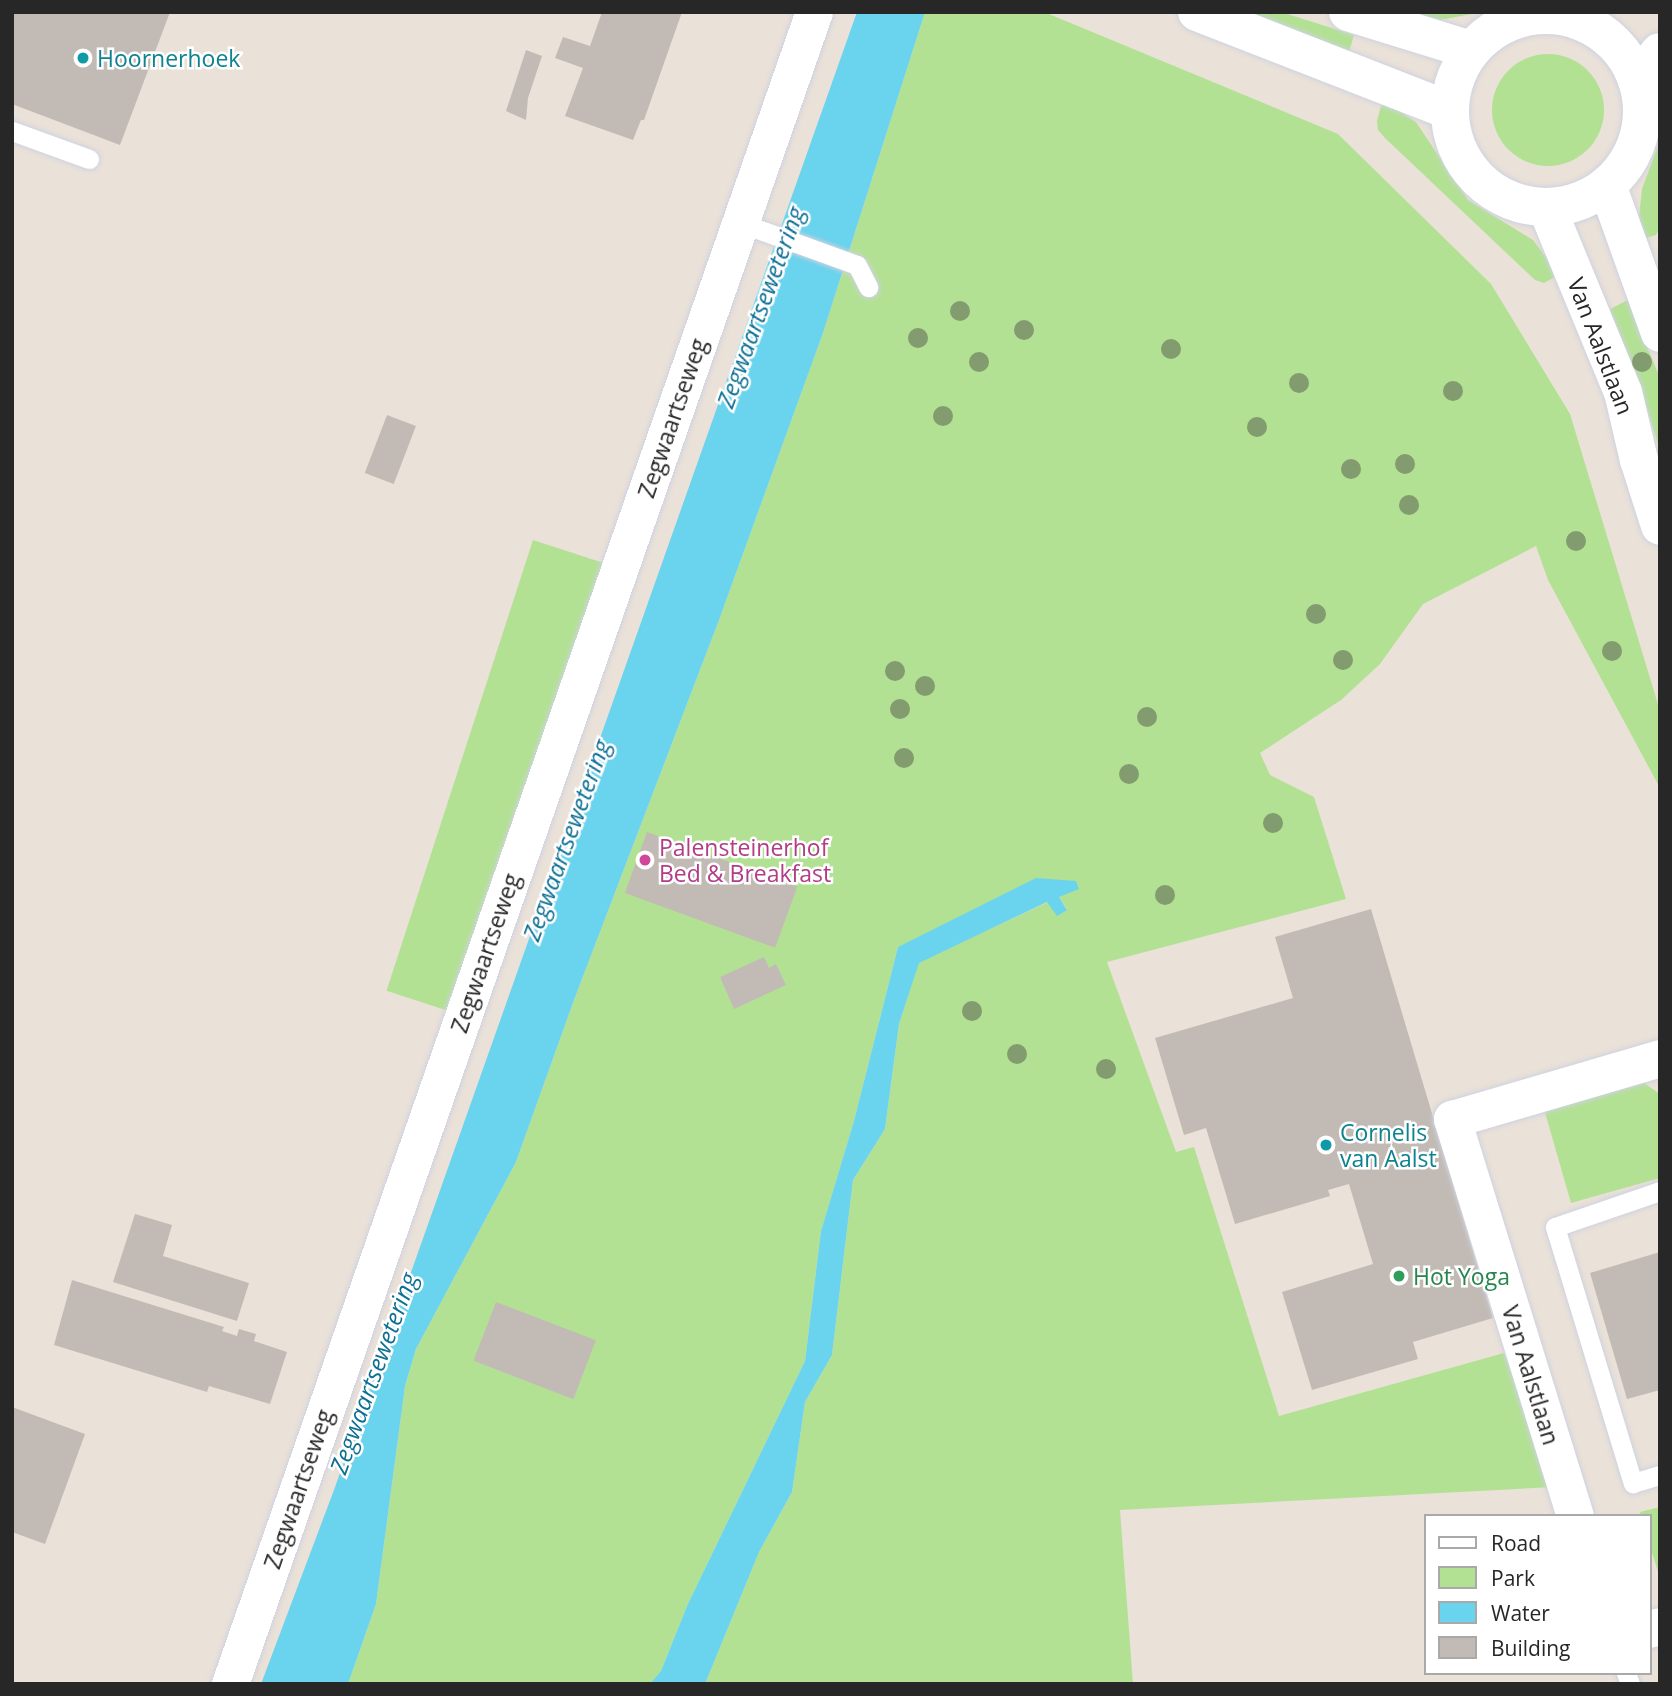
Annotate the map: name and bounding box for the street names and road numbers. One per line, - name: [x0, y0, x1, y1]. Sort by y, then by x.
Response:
- street label: Van Aalstlaan: [1562, 274, 1640, 418]
- street label: Zegwaartseweg: [632, 335, 712, 501]
- street label: Zegwaartseweg: [445, 870, 525, 1036]
- street label: Van Aalstlaan: [1497, 1302, 1565, 1448]
- street label: Zegwaartseweg: [258, 1406, 338, 1572]

